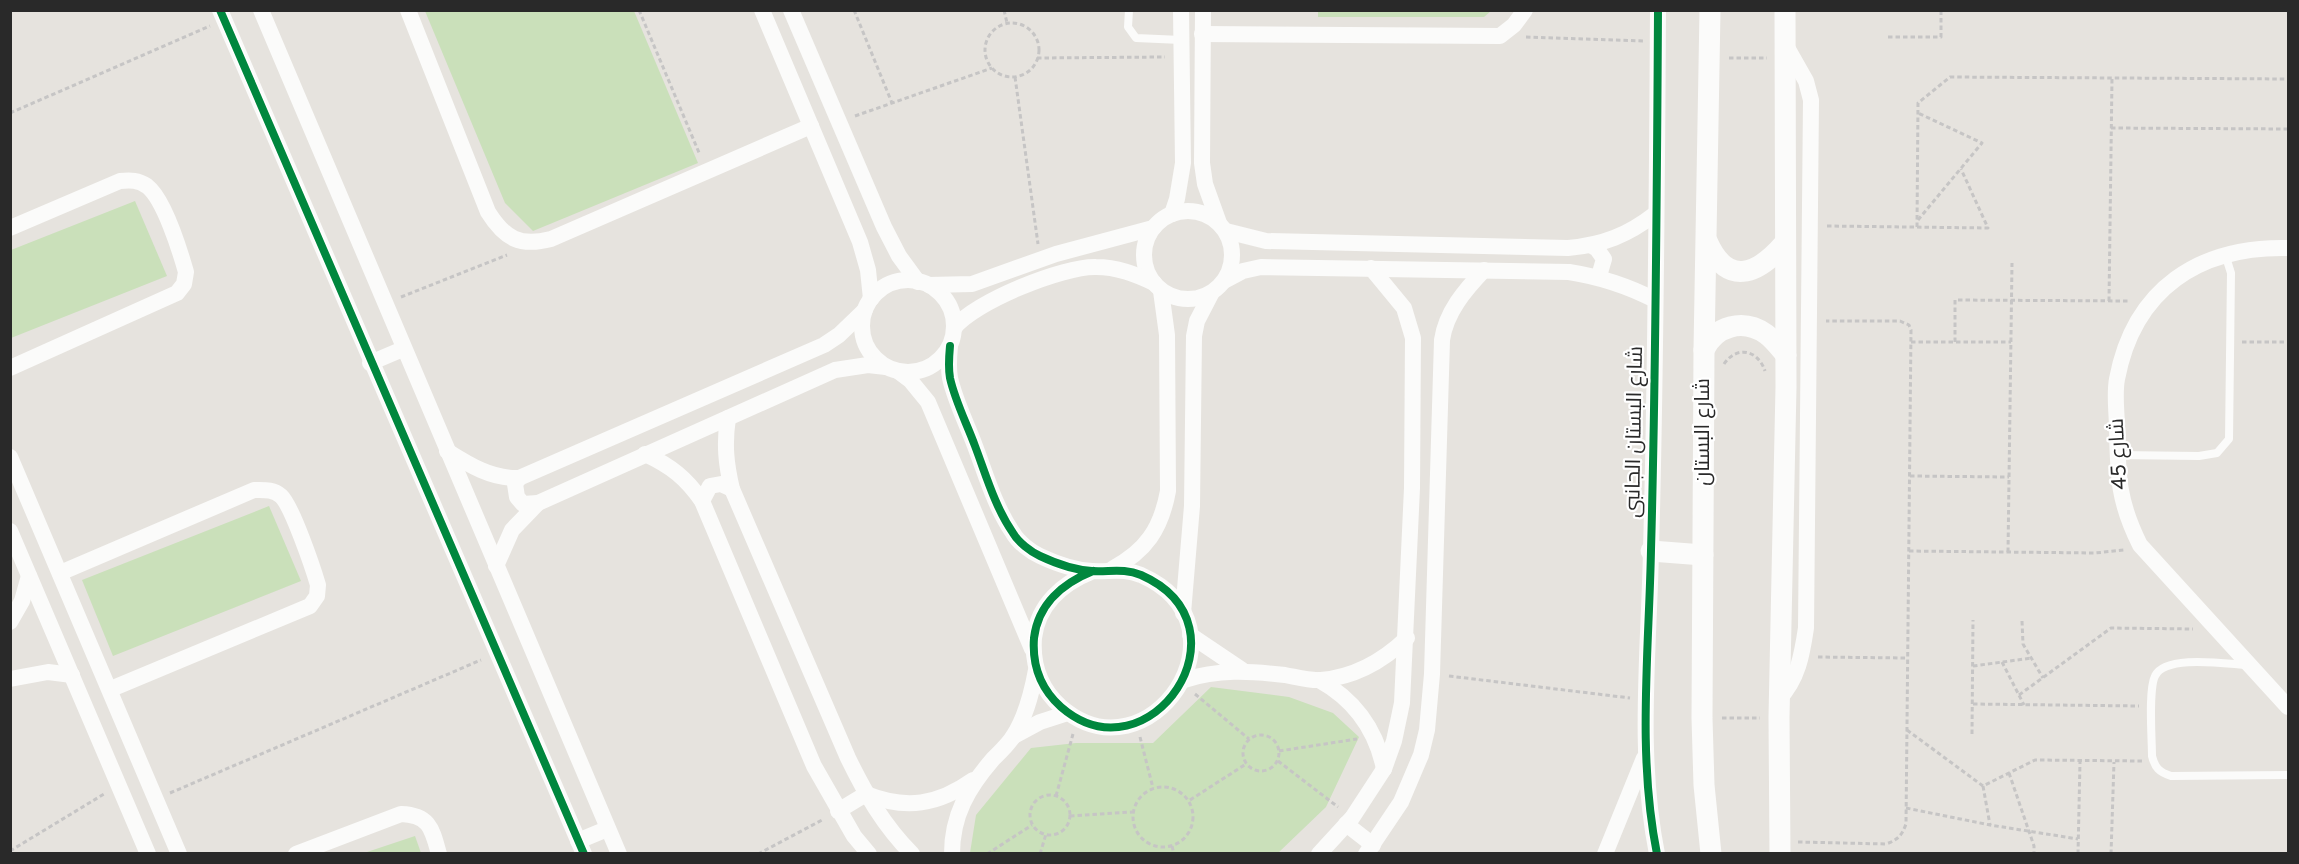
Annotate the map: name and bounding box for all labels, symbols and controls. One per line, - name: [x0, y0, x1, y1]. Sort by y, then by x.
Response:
- street label: شارع البستان الجانبى: [1620, 346, 1650, 518]
- street label: شارع البستان: [1690, 378, 1717, 486]
- street label: شارع 45: [2104, 417, 2134, 491]

